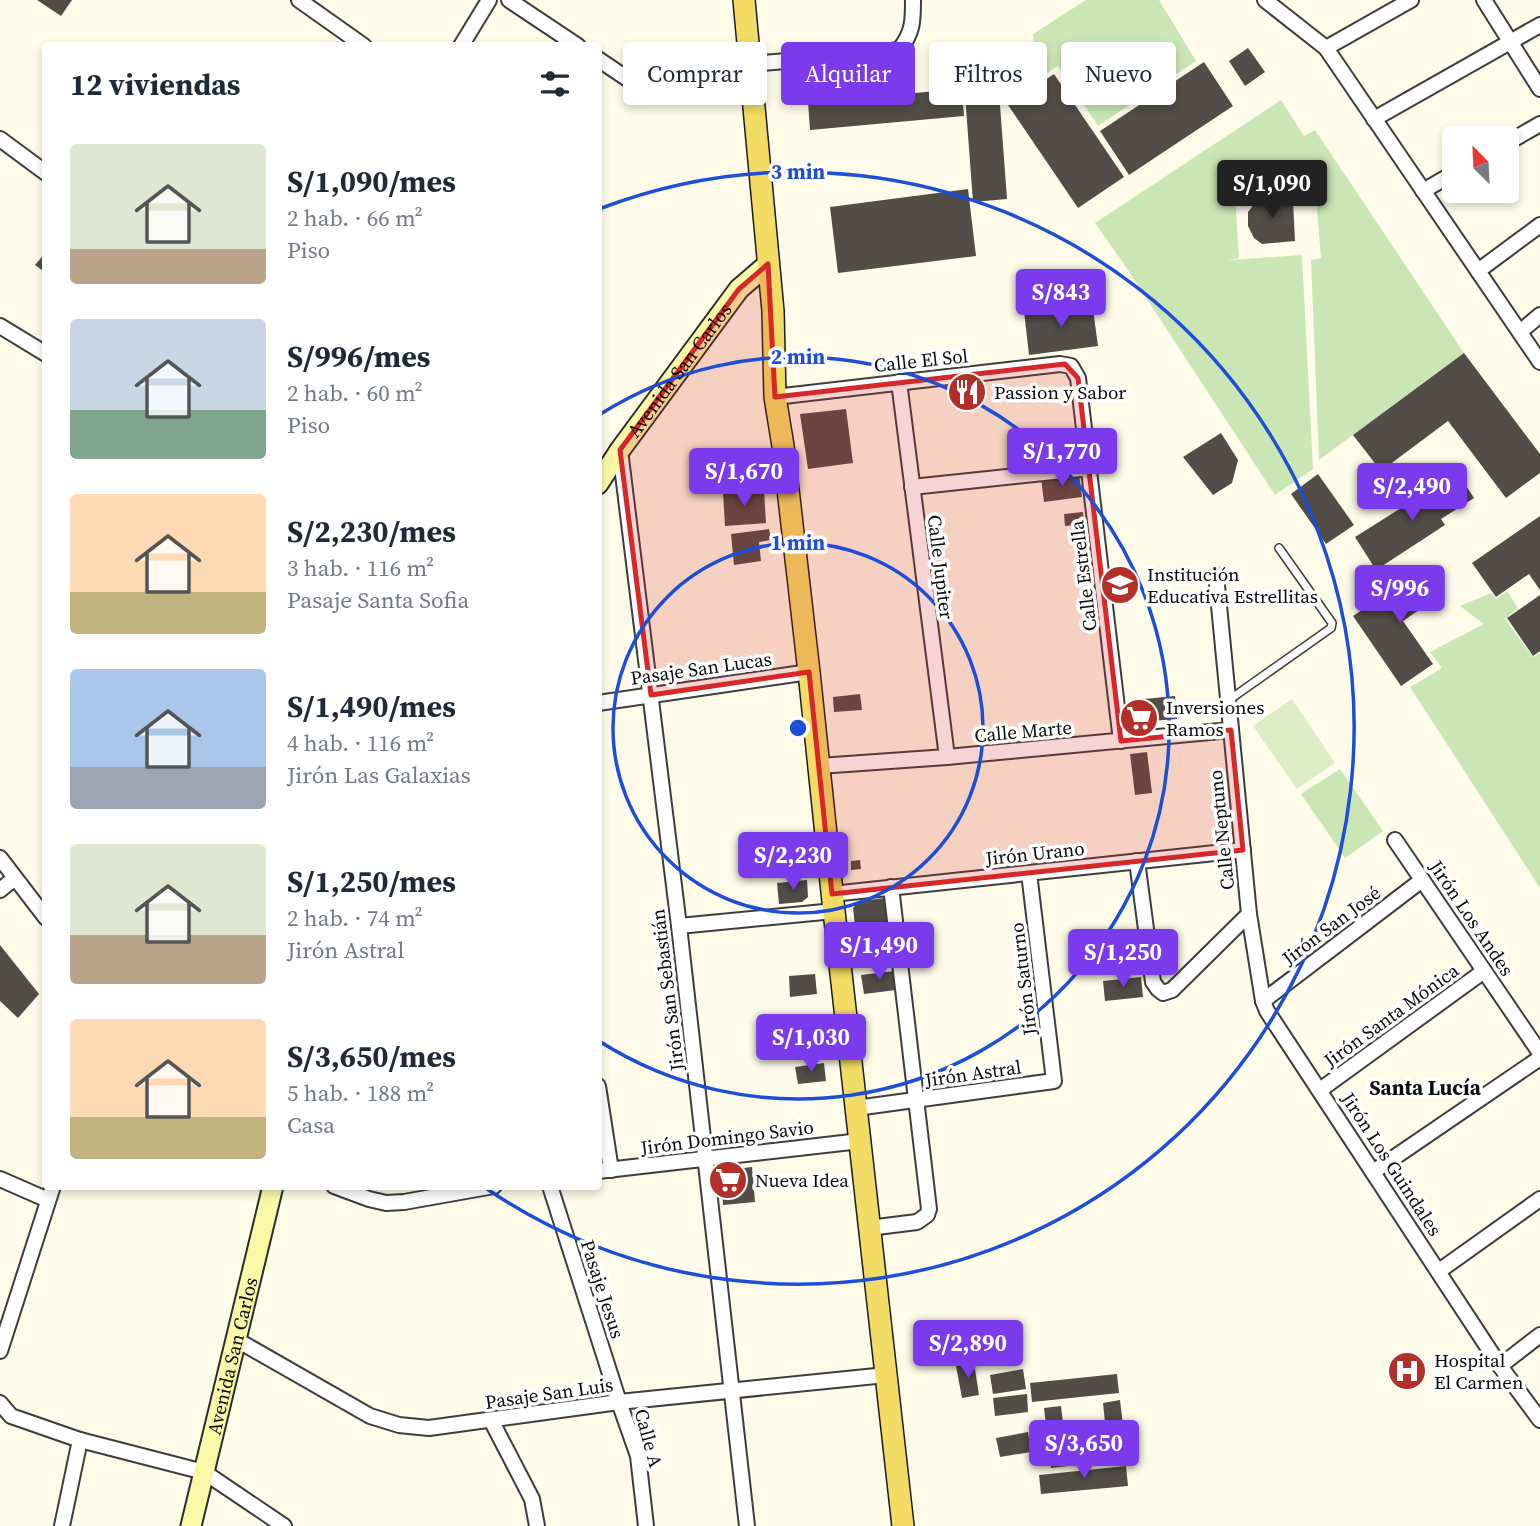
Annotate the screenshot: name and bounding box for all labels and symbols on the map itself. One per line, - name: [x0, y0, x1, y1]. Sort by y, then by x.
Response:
- north arrow: [1442, 126, 1519, 203]
- text: 3 min: [771, 157, 825, 186]
- pin: S/1,090: [1207, 160, 1337, 220]
- pin: S/843: [1012, 270, 1110, 329]
- street label: Avenida San Carlos: [621, 297, 738, 443]
- text: 2 min: [771, 342, 825, 371]
- street label: Calle El Sol: [873, 342, 970, 378]
- restaurant icon: Passion y Sabor: [946, 371, 988, 413]
- place label: Passion y Sabor: [994, 379, 1126, 405]
- pin: S/1,770: [997, 428, 1127, 488]
- pin: S/1,670: [679, 448, 809, 508]
- pin: S/2,490: [1347, 463, 1477, 523]
- street label: Calle Jupiter: [922, 513, 960, 621]
- street label: Calle Estrella: [1063, 519, 1103, 633]
- text: 1 min: [771, 528, 825, 557]
- place label: Institución Educativa Estrellitas: [1147, 561, 1318, 609]
- school or university icon: Institución Educativa Estrellitas: [1099, 564, 1141, 606]
- pin: S/996: [1351, 566, 1449, 625]
- street label: Pasaje San Lucas: [629, 645, 773, 691]
- place label: Inversiones Ramos: [1166, 694, 1265, 742]
- supermarket icon: Inversiones Ramos: [1118, 697, 1160, 739]
- street label: Calle Marte: [973, 714, 1073, 748]
- centre of rings: [786, 716, 810, 740]
- street label: Calle Neptuno: [1202, 769, 1240, 891]
- pin: S/2,230: [728, 832, 858, 892]
- street label: Jirón Urano: [983, 835, 1086, 871]
- street label: Jirón Los Andes: [1423, 854, 1520, 981]
- street label: Jirón San José: [1276, 879, 1386, 971]
- street label: Jirón San Sebastián: [644, 907, 690, 1074]
- street label: Jirón Saturno: [1003, 921, 1043, 1038]
- pin: S/1,490: [814, 922, 944, 982]
- pin: S/1,250: [1058, 930, 1188, 989]
- street label: Jirón Santa Mónica: [1317, 957, 1464, 1073]
- pin: S/1,030: [746, 1014, 876, 1074]
- street label: Jirón Astral: [922, 1053, 1023, 1093]
- district label: Santa Lucía: [1369, 1073, 1482, 1102]
- street label: Jirón Los Guindales: [1335, 1086, 1448, 1241]
- street label: Jirón Domingo Savio: [638, 1113, 815, 1161]
- supermarket icon: Nueva Idea: [707, 1159, 749, 1201]
- place label: Nueva Idea: [755, 1167, 849, 1193]
- street label: Pasaje Jesus: [575, 1236, 631, 1342]
- street label: Avenida San Carlos: [200, 1274, 264, 1437]
- pin: S/2,890: [903, 1320, 1033, 1380]
- place label: Hospital El Carmen: [1434, 1347, 1523, 1395]
- hospital icon: Hospital El Carmen: [1386, 1350, 1428, 1392]
- street label: Pasaje San Luis: [483, 1371, 615, 1415]
- street label: Calle A: [629, 1406, 669, 1471]
- pin: S/3,650: [1019, 1420, 1149, 1480]

